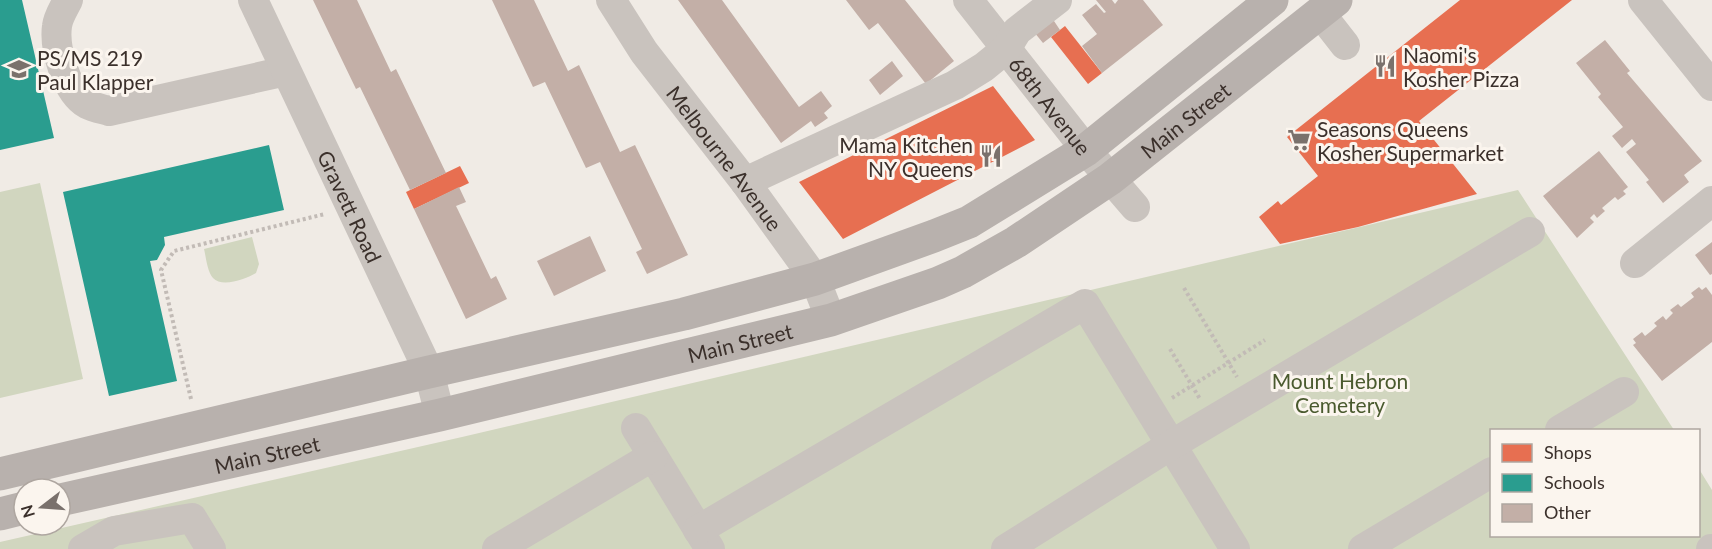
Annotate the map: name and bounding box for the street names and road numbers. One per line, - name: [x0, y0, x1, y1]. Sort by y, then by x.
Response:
- street label: 68th Avenue: [1005, 51, 1097, 159]
- street label: Main Street: [1135, 76, 1235, 163]
- street label: Melbourne Avenue: [662, 80, 788, 235]
- street label: Gravett Road: [313, 146, 388, 266]
- street label: Main Street: [685, 317, 795, 367]
- street label: Main Street: [212, 430, 322, 478]

